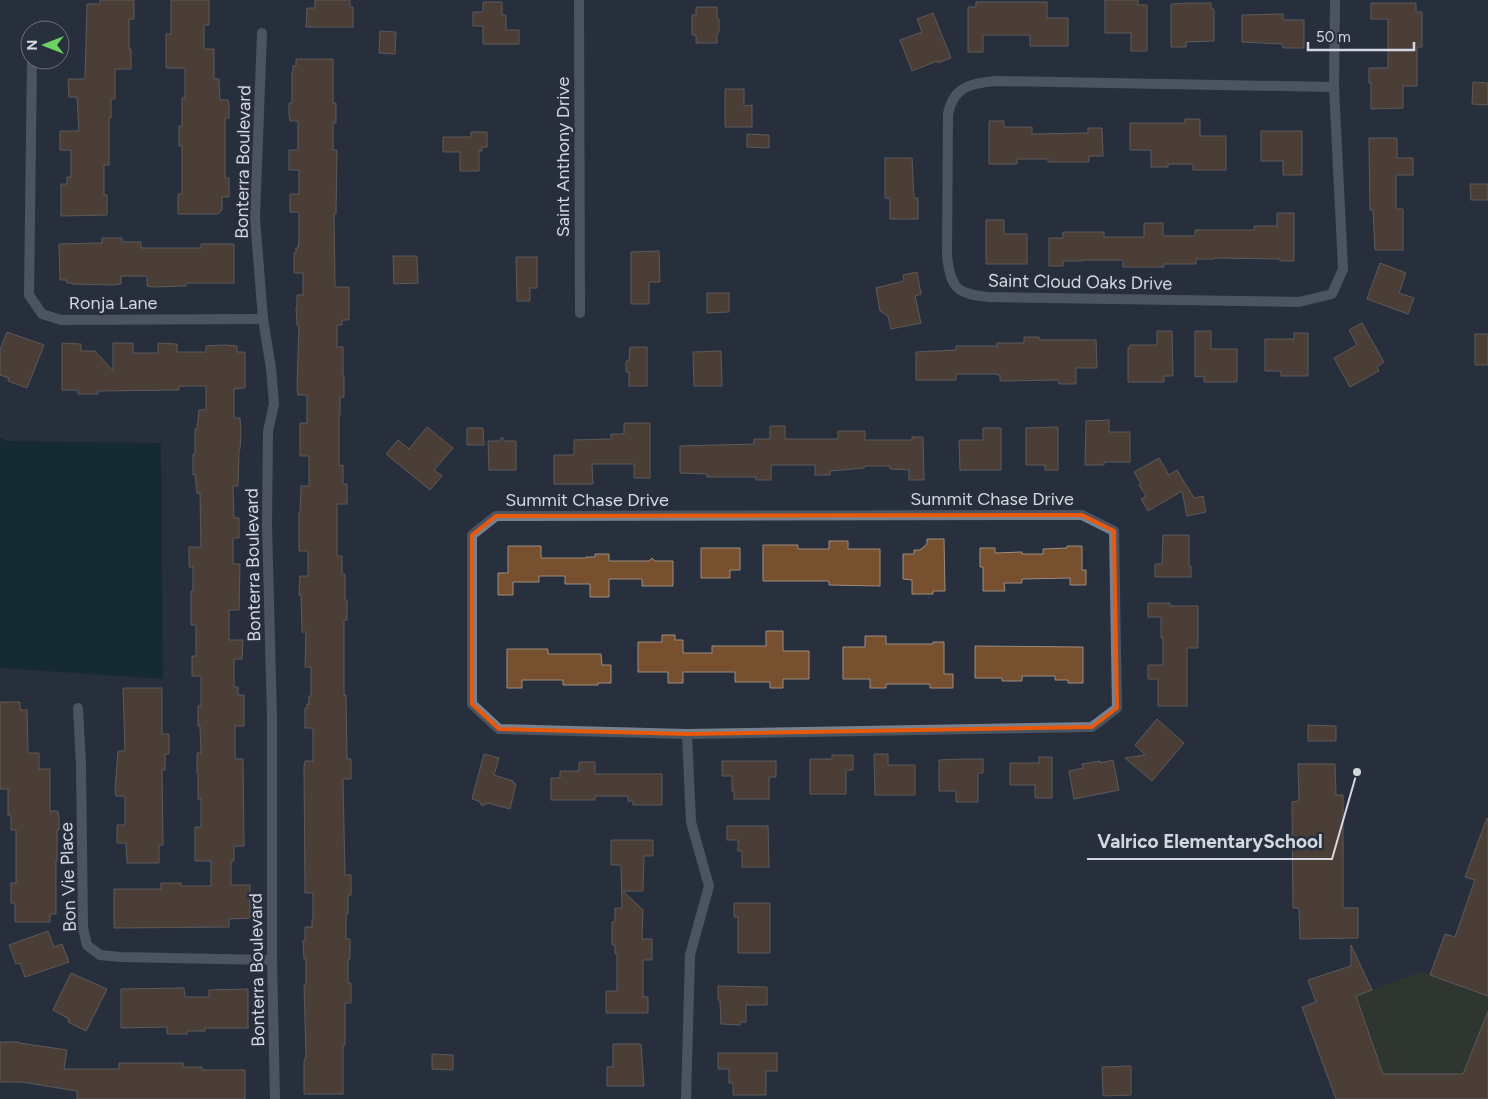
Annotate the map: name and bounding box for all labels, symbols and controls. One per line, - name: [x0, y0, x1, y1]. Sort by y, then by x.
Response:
- north arrow: [20, 20, 70, 70]
- scale bar: [1308, 20, 1414, 52]
- text: 50 m: [1316, 28, 1351, 46]
- text: N: [24, 40, 41, 50]
- street label: Saint Anthony Drive: [552, 76, 574, 237]
- street label: Bonterra Boulevard: [231, 85, 255, 239]
- street label: Saint Cloud Oaks Drive: [988, 269, 1173, 295]
- street label: Ronja Lane: [69, 292, 157, 314]
- street label: Bonterra Boulevard: [241, 488, 265, 642]
- street label: Summit Chase Drive: [910, 488, 1074, 510]
- street label: Summit Chase Drive: [505, 489, 669, 511]
- street label: Bon Vie Place: [55, 821, 81, 932]
- callout: Valrico ElementarySchool: [1087, 825, 1332, 859]
- text: Valrico ElementarySchool: [1097, 830, 1323, 853]
- street label: Bonterra Boulevard: [245, 893, 269, 1047]

